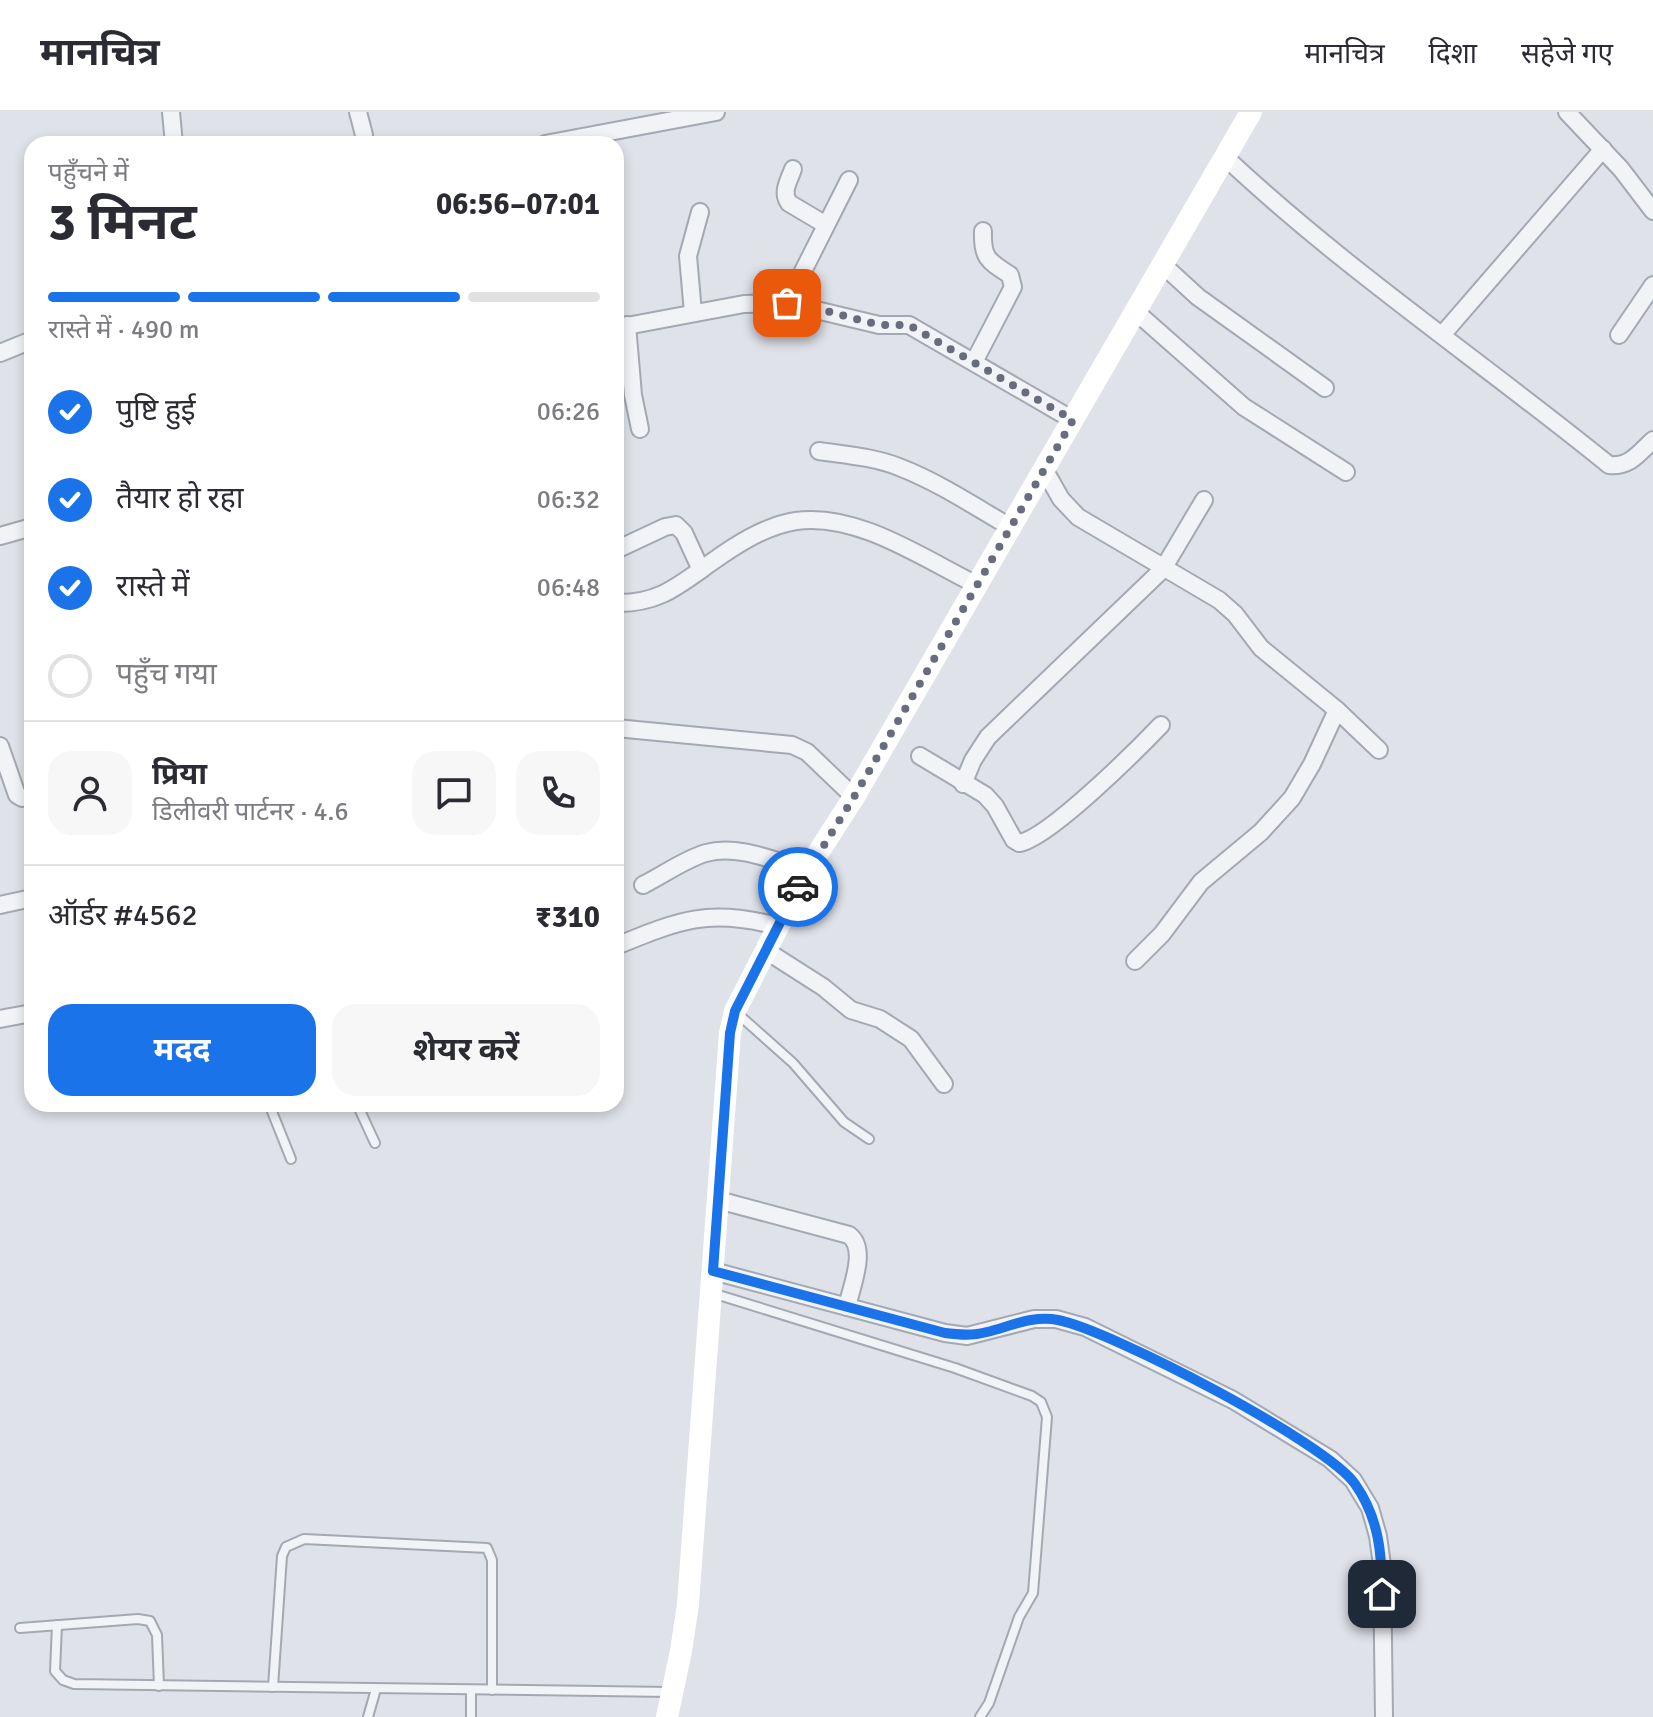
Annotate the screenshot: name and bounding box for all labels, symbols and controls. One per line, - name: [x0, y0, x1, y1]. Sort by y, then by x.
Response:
- text: मानचित्र: [40, 29, 160, 76]
- text: मानचित्र: [1305, 37, 1385, 71]
- text: दिशा: [1429, 37, 1477, 71]
- text: सहेजे गए: [1521, 37, 1613, 71]
- text: पहुँचने में: [48, 157, 129, 189]
- text: 06:56–07:01: [436, 186, 600, 223]
- text: 3 मिनट: [48, 190, 197, 254]
- pin: [753, 269, 821, 337]
- icon: bag: [765, 281, 809, 325]
- text: रास्ते में · 490 m: [48, 314, 200, 346]
- icon: check: [48, 390, 92, 434]
- text: पुष्टि हुई: [116, 392, 196, 429]
- text: 06:26: [537, 396, 600, 428]
- icon: check: [48, 478, 92, 522]
- text: तैयार हो रहा: [116, 480, 243, 517]
- text: 06:32: [537, 484, 600, 516]
- icon: check: [48, 566, 92, 610]
- text: रास्ते में: [116, 568, 189, 605]
- text: 06:48: [537, 572, 600, 604]
- text: पहुँच गया: [116, 656, 217, 693]
- button: person: [48, 751, 132, 835]
- button: chat: [412, 751, 496, 835]
- button: phone: [516, 751, 600, 835]
- text: प्रिया: [152, 756, 207, 793]
- text: डिलीवरी पार्टनर · 4.6: [152, 796, 349, 828]
- courier: [758, 847, 838, 927]
- icon: car: [776, 865, 820, 909]
- text: ऑर्डर #4562: [48, 897, 198, 934]
- text: ₹310: [535, 899, 600, 936]
- button: मदद: [48, 1004, 316, 1096]
- button: शेयर करें: [332, 1004, 600, 1096]
- pin: [1348, 1560, 1416, 1628]
- icon: home: [1360, 1572, 1404, 1616]

